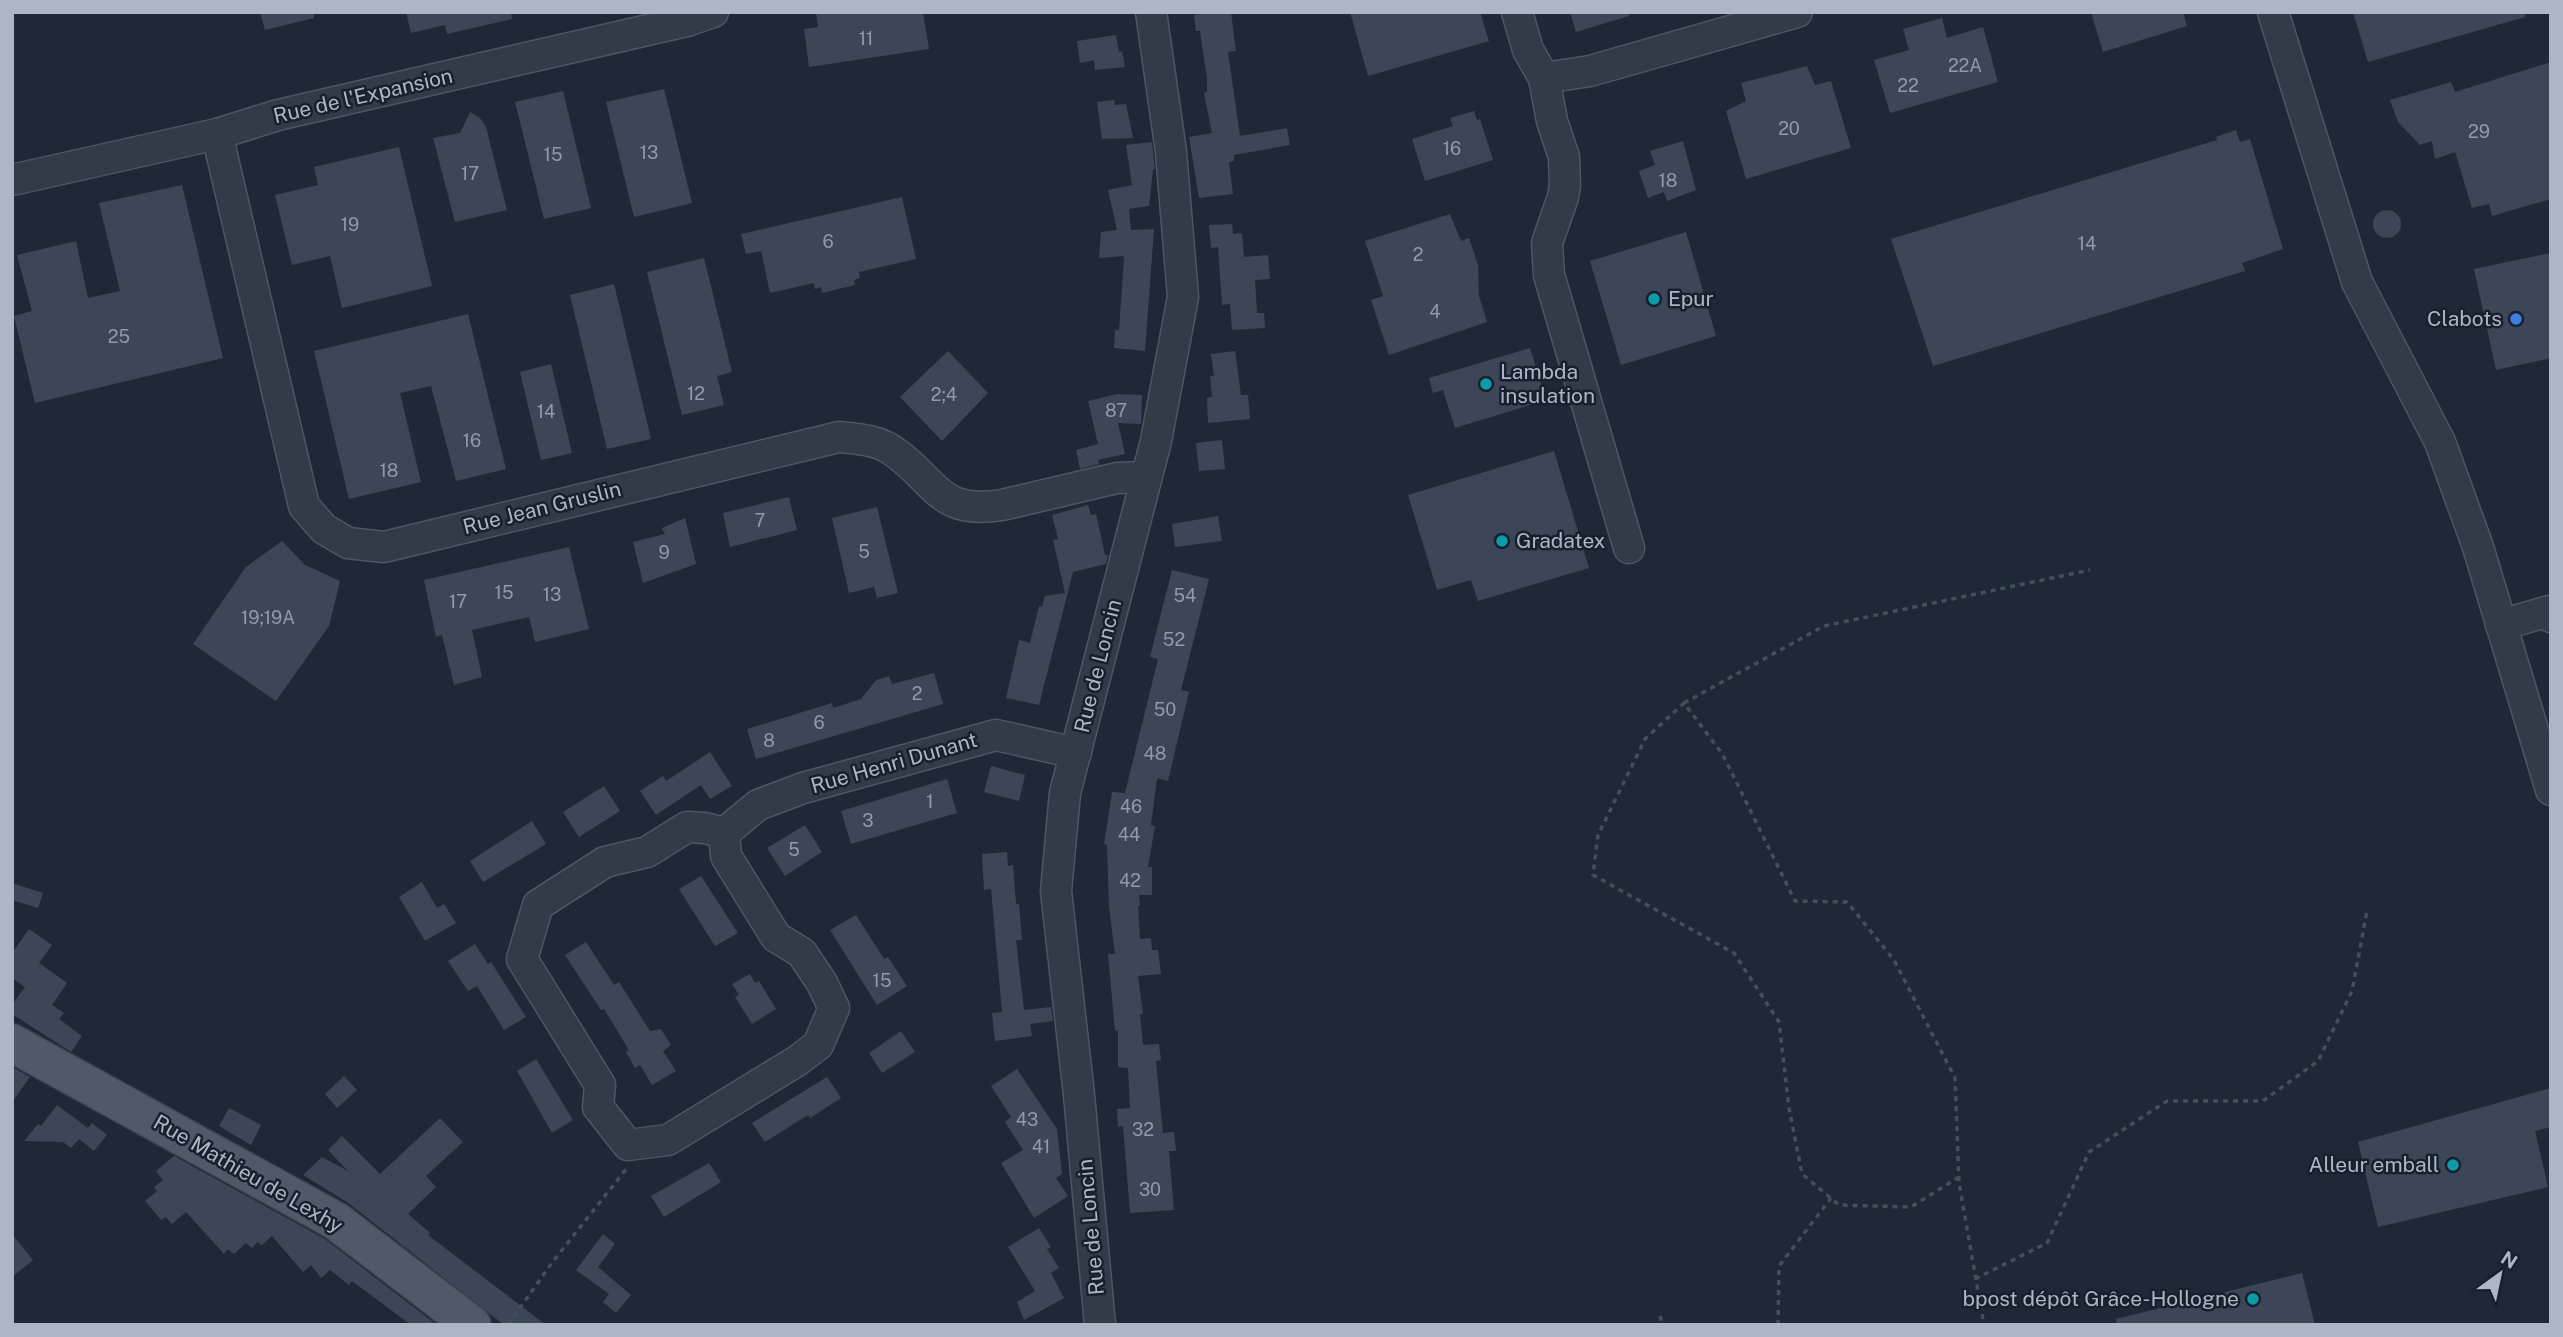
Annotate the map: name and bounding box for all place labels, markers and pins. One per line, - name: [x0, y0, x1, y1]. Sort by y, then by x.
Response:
- place label: Epur: [1668, 286, 1714, 311]
- marker: Epur: [1646, 291, 1662, 307]
- place label: Clabots: [2427, 306, 2502, 331]
- marker: Clabots: [2508, 311, 2524, 327]
- place label: Lambda insulation: [1500, 359, 1595, 408]
- marker: Lambda insulation: [1478, 376, 1494, 392]
- place label: Gradatex: [1516, 528, 1606, 553]
- marker: Gradatex: [1494, 533, 1510, 549]
- place label: Alleur emball: [2309, 1152, 2439, 1177]
- marker: Alleur emball: [2445, 1157, 2461, 1173]
- place label: bpost dépôt Grâce-Hollogne: [1962, 1286, 2239, 1311]
- marker: bpost dépôt Grâce-Hollogne: [2245, 1291, 2261, 1307]

